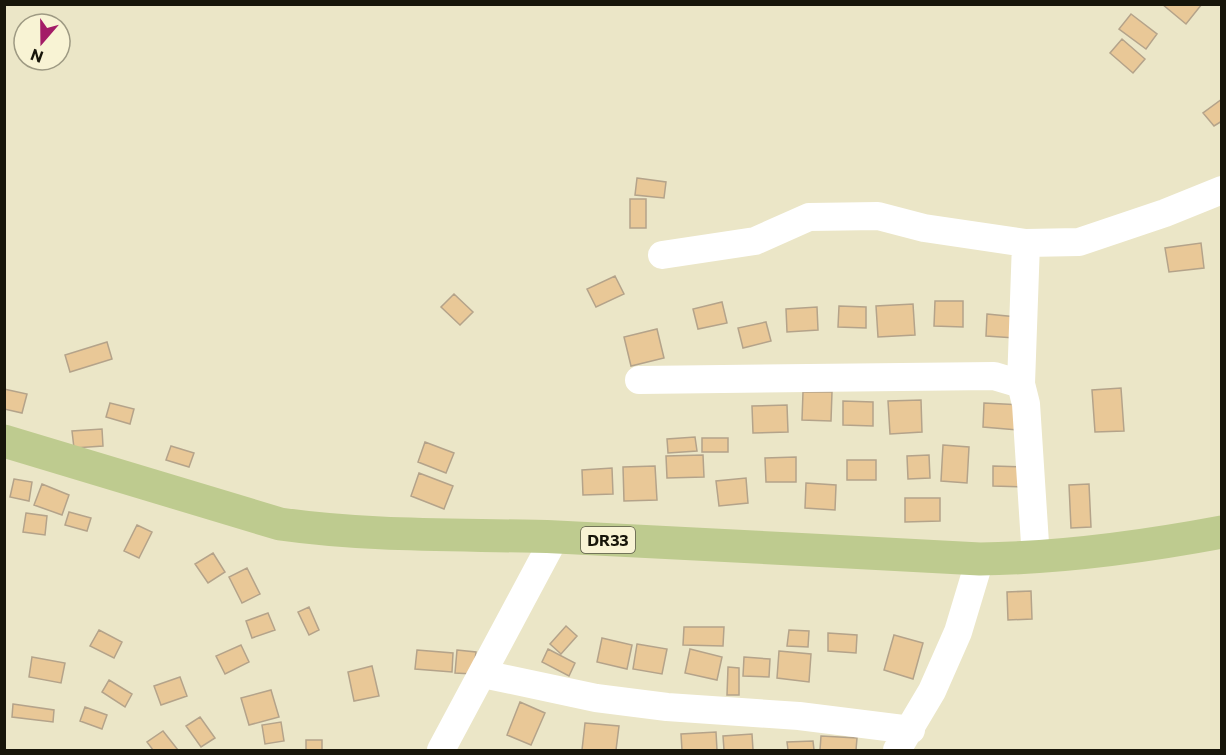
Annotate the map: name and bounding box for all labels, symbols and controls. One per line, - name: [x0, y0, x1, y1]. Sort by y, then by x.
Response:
- north arrow: [12, 12, 72, 72]
- text: N: [28, 46, 46, 68]
- road number: DR33: [581, 527, 635, 553]

